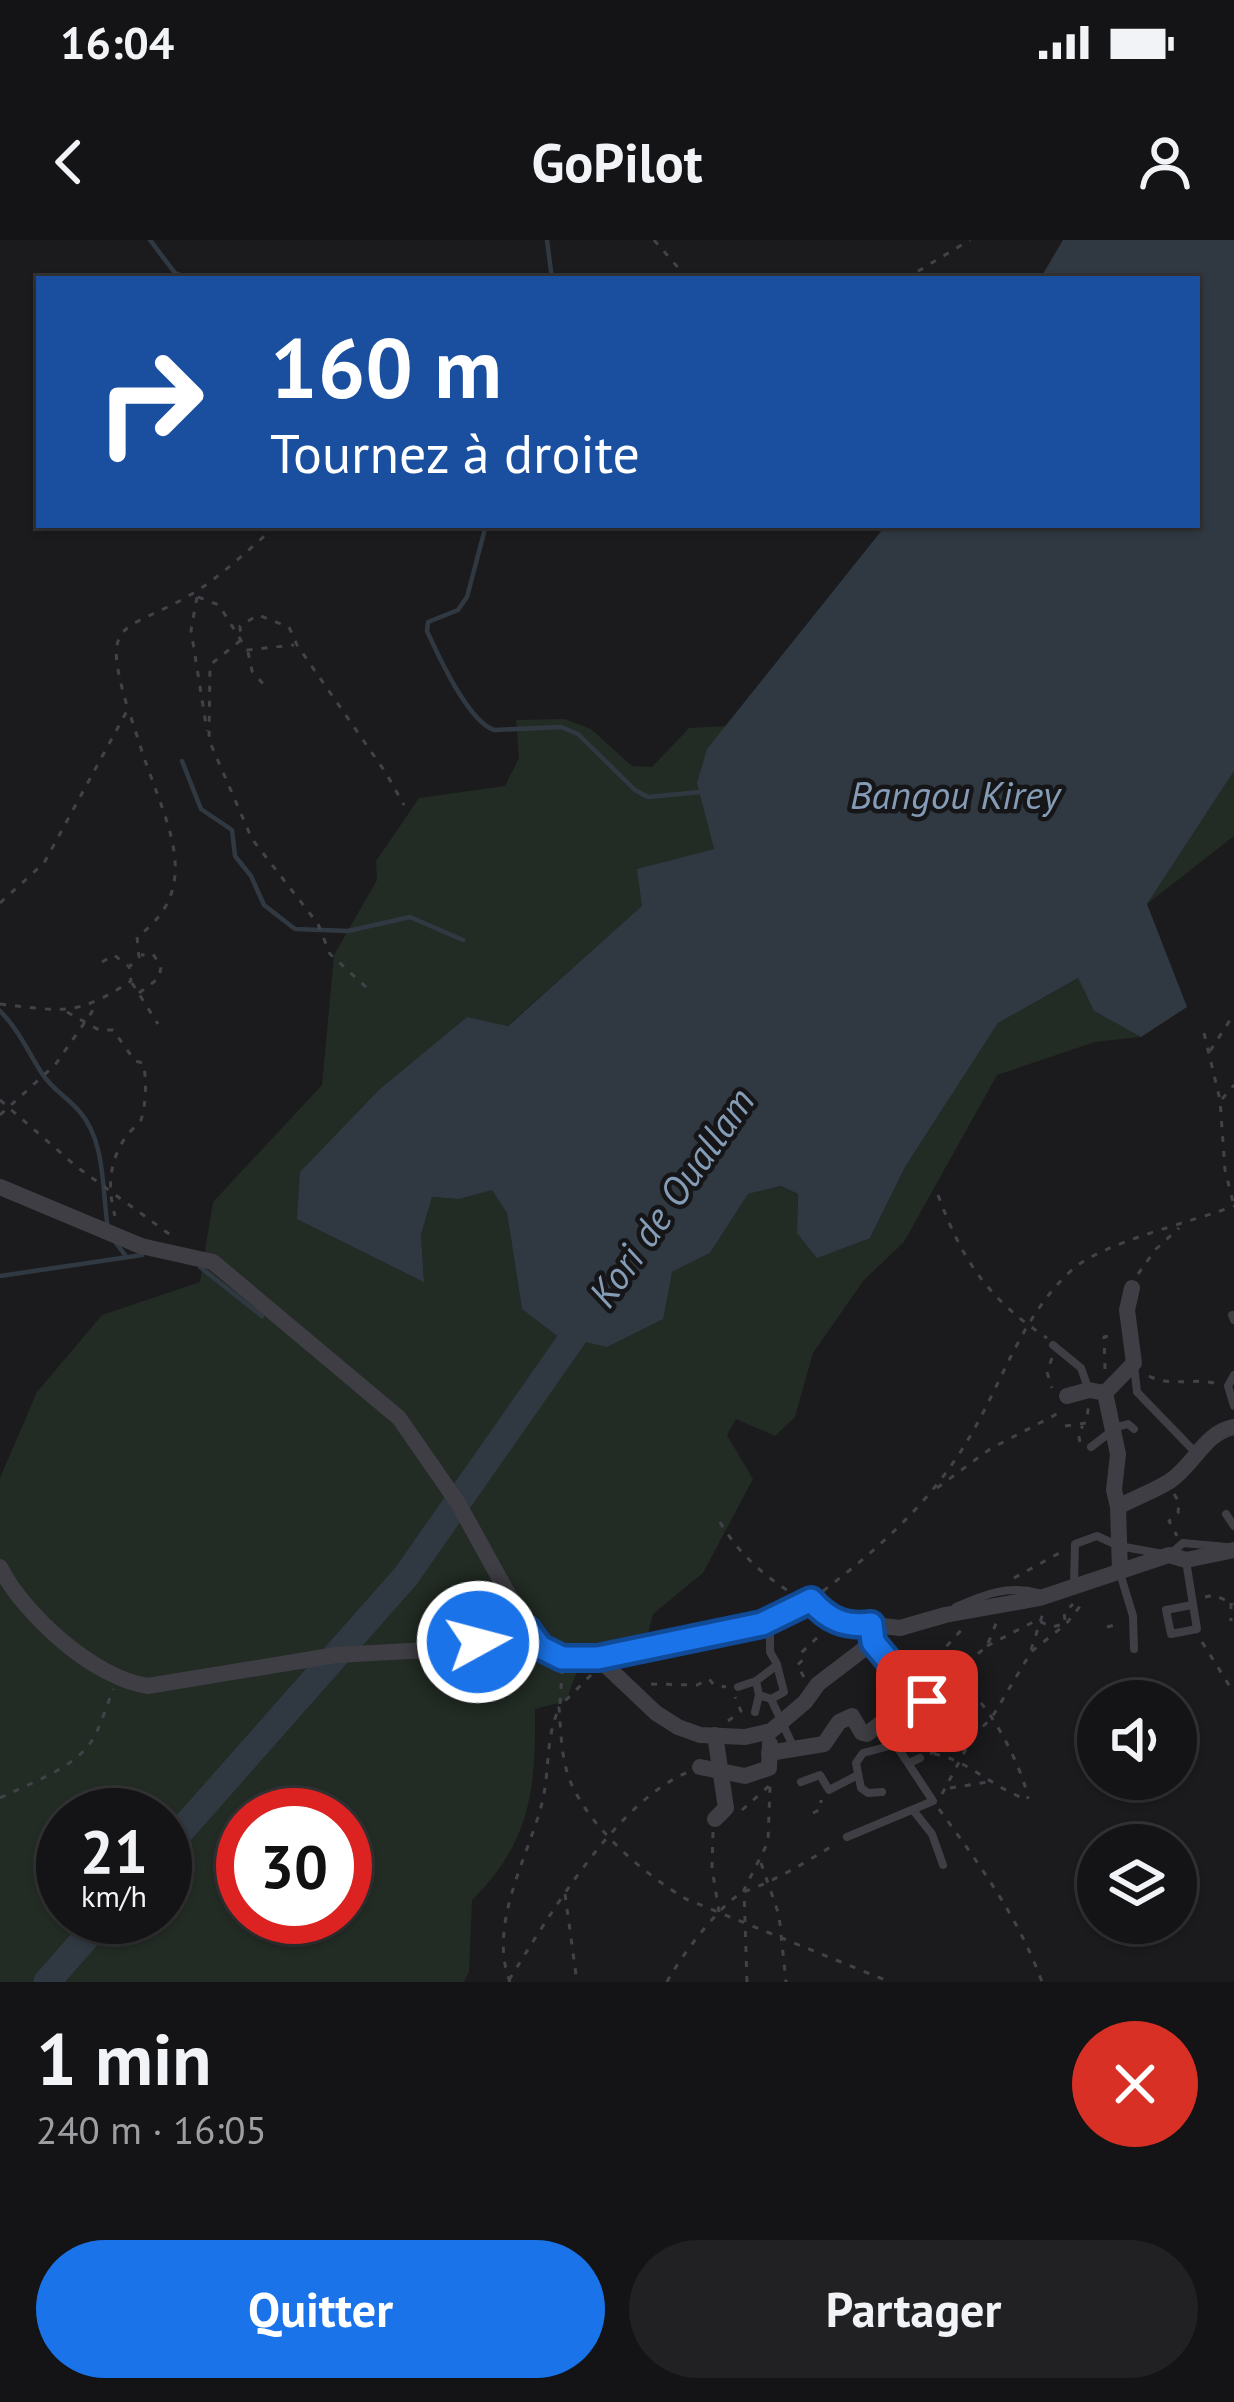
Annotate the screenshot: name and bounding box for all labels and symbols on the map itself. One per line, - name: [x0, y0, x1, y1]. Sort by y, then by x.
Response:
- water label: Bangou Kirey: [850, 769, 1063, 820]
- water label: Kori de Ouallam: [577, 1077, 765, 1317]
- position arrow: [415, 1579, 541, 1705]
- pin: [876, 1650, 978, 1752]
- speed limit sign: 30: [216, 1788, 372, 1944]

